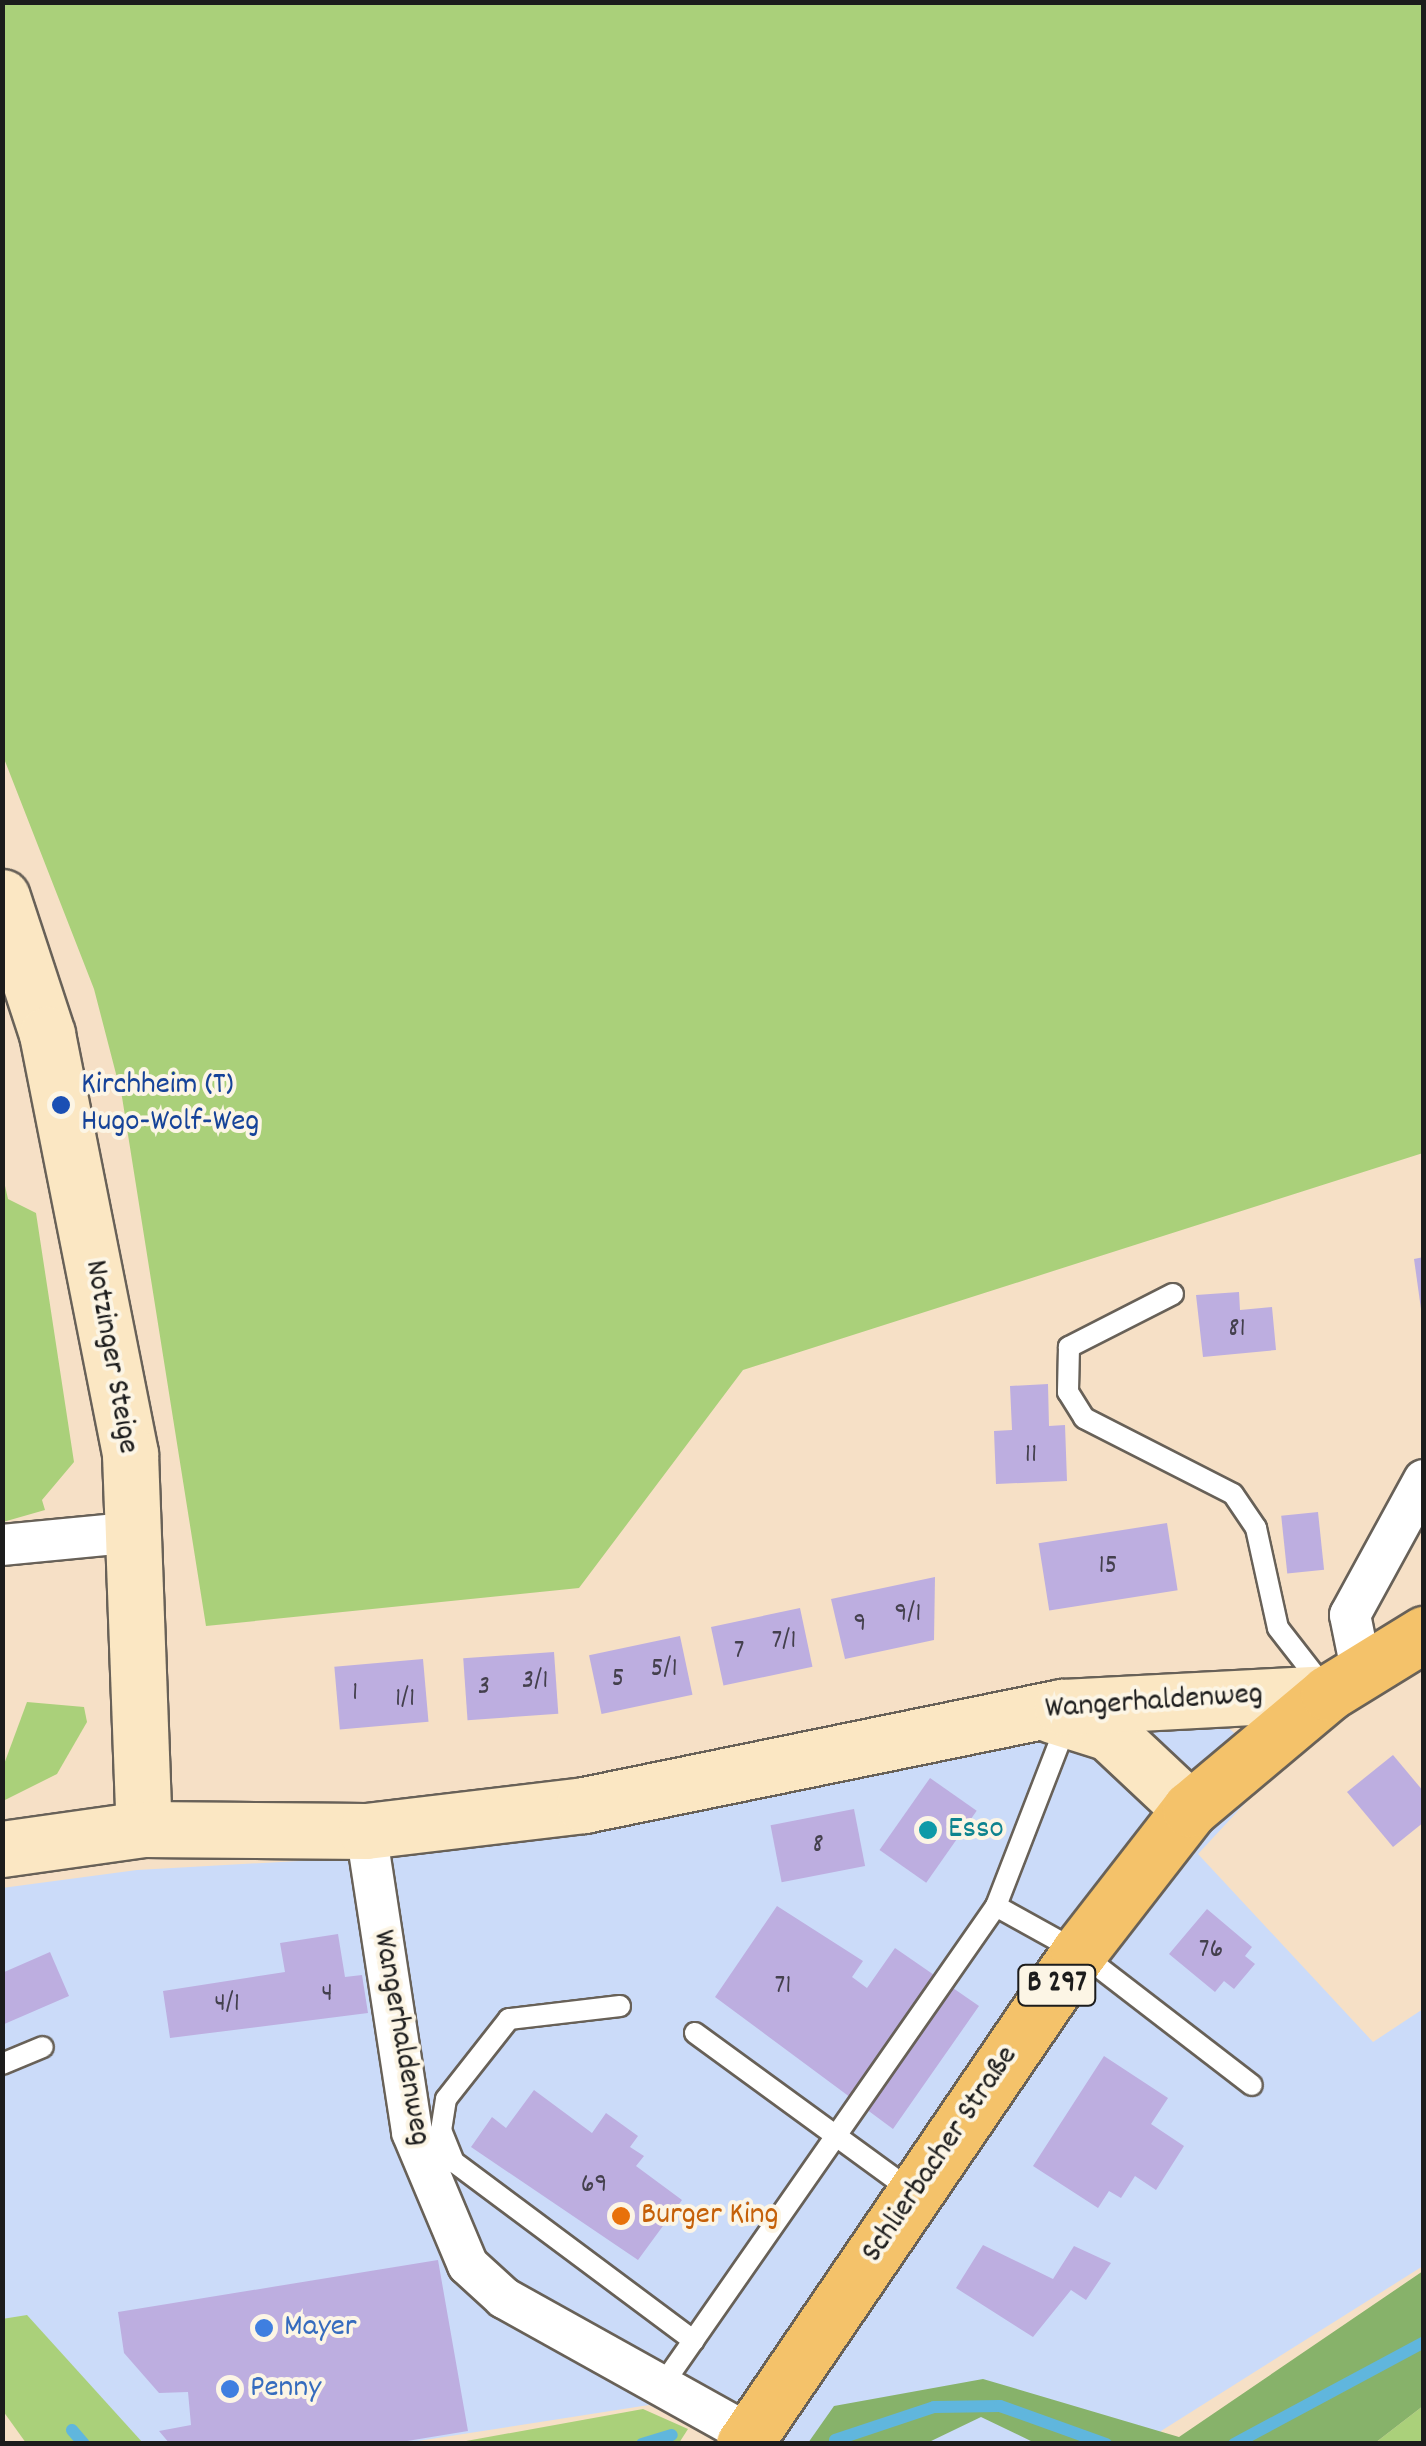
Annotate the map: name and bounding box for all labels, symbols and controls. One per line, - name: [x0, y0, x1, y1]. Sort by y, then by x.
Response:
- place label: Kirchheim (T) Hugo-Wolf-Weg: [81, 1068, 259, 1143]
- marker: Kirchheim (T) Hugo-Wolf-Weg: [50, 1094, 72, 1116]
- street label: Notzinger Steige: [74, 1257, 146, 1457]
- house number: 81: [1228, 1313, 1246, 1347]
- house number: 11: [1025, 1439, 1037, 1473]
- house number: 15: [1098, 1550, 1118, 1584]
- house number: 9/1: [895, 1598, 921, 1632]
- house number: 9: [854, 1608, 866, 1642]
- house number: 7/1: [772, 1625, 796, 1659]
- house number: 7: [734, 1635, 744, 1669]
- house number: 5/1: [650, 1653, 678, 1687]
- house number: 5: [612, 1663, 624, 1697]
- house number: 3/1: [522, 1665, 548, 1699]
- house number: 3: [478, 1671, 490, 1705]
- street label: Wangerhaldenweg: [1044, 1676, 1264, 1730]
- house number: 1: [352, 1677, 358, 1711]
- house number: 1/1: [395, 1683, 415, 1717]
- place label: Esso: [948, 1811, 1004, 1849]
- marker: Esso: [917, 1819, 939, 1841]
- house number: 8: [812, 1829, 824, 1863]
- street label: Wangerhaldenweg: [362, 1927, 438, 2149]
- house number: 76: [1199, 1934, 1223, 1968]
- road number: B 297: [1017, 1960, 1097, 2010]
- house number: 71: [775, 1970, 791, 2004]
- house number: 4: [321, 1978, 333, 2012]
- house number: 4/1: [214, 1988, 240, 2022]
- street label: Schlierbacher Straße: [854, 2039, 1028, 2271]
- house number: 69: [581, 2169, 607, 2203]
- place label: Burger King: [641, 2197, 779, 2235]
- marker: Burger King: [610, 2205, 632, 2227]
- place label: Mayer: [284, 2309, 357, 2347]
- marker: Mayer: [253, 2317, 275, 2339]
- place label: Penny: [250, 2370, 321, 2408]
- marker: Penny: [219, 2378, 241, 2400]

